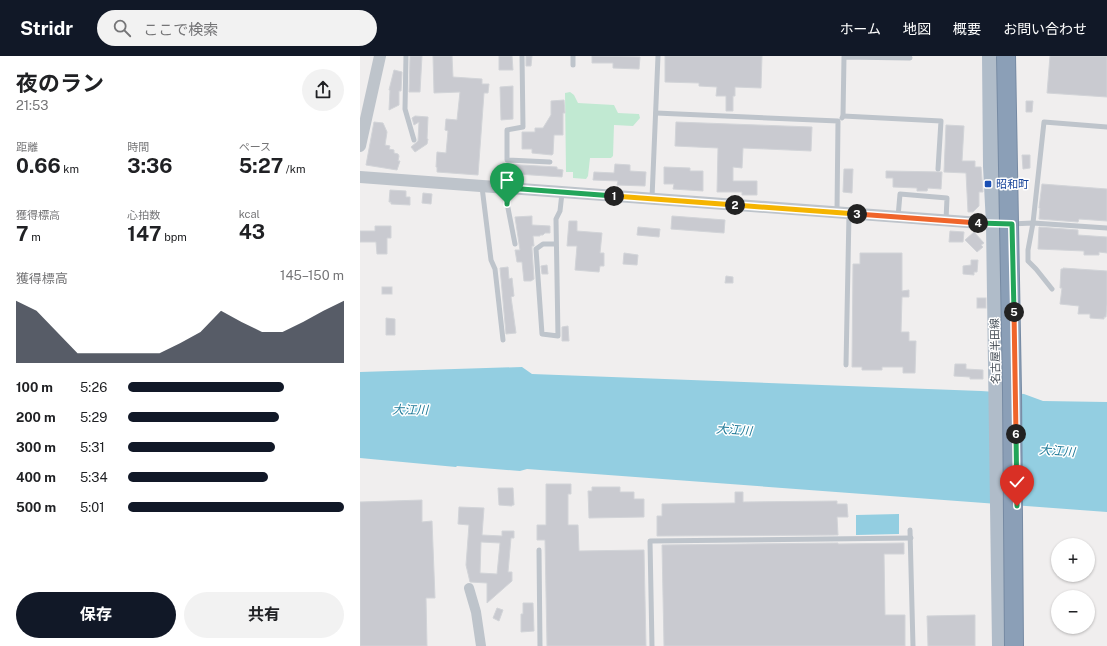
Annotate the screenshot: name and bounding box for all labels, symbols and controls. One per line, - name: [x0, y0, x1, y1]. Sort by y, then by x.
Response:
- search box: [97, 10, 377, 46]
- text: Stridr: [20, 17, 73, 39]
- icon: search: [111, 17, 133, 39]
- text: ここで検索: [143, 21, 218, 38]
- text: ホーム: [839, 21, 881, 37]
- text: 地図: [903, 21, 931, 37]
- text: 概要: [953, 21, 981, 37]
- text: お問い合わせ: [1003, 21, 1087, 37]
- button: share: [302, 69, 344, 111]
- text: 夜のラン: [16, 70, 104, 96]
- text: 21:53: [16, 98, 49, 113]
- text: 距離: [16, 141, 38, 153]
- text: 時間: [127, 141, 149, 153]
- text: ペース: [239, 141, 271, 153]
- text: 0.66: [16, 154, 61, 178]
- text: 3:36: [127, 154, 172, 178]
- text: 5:27: [239, 154, 283, 178]
- text: km: [61, 163, 79, 175]
- text: /km: [283, 163, 305, 175]
- pin: [490, 163, 524, 204]
- icon: arrive: [496, 169, 518, 191]
- place label: 昭和町: [996, 178, 1029, 190]
- marker: 昭和町: [983, 179, 993, 189]
- pin: 1: [604, 186, 624, 206]
- text: 1: [612, 190, 616, 202]
- pin: 2: [725, 195, 745, 215]
- text: 2: [732, 199, 739, 211]
- pin: 3: [847, 204, 867, 224]
- text: kcal: [239, 208, 260, 220]
- text: 3: [853, 208, 861, 220]
- text: 獲得標高: [16, 209, 60, 221]
- text: 心拍数: [127, 209, 160, 221]
- pin: 4: [968, 213, 988, 233]
- text: 4: [974, 217, 982, 229]
- text: 43: [239, 220, 265, 244]
- text: 7: [16, 222, 29, 246]
- text: 147: [127, 222, 162, 246]
- text: m: [29, 231, 41, 243]
- text: bpm: [162, 231, 187, 243]
- text: 145–150 m: [280, 268, 344, 283]
- text: 獲得標高: [16, 271, 68, 286]
- pin: 5: [1004, 302, 1024, 322]
- text: 5: [1010, 306, 1018, 318]
- street label: 名古屋半田線: [988, 318, 1002, 384]
- text: 100 m: [16, 380, 53, 395]
- text: 5:26: [80, 380, 107, 395]
- water label: 大江川: [392, 403, 430, 417]
- text: 200 m: [16, 410, 56, 425]
- text: 5:29: [80, 410, 107, 425]
- water label: 大江川: [716, 422, 754, 438]
- pin: 6: [1006, 424, 1026, 444]
- text: 6: [1012, 428, 1020, 440]
- text: 300 m: [16, 440, 56, 455]
- text: 5:31: [80, 440, 105, 455]
- water label: 大江川: [1039, 443, 1077, 459]
- pin: [1000, 465, 1034, 506]
- text: 400 m: [16, 470, 56, 485]
- text: 5:34: [80, 470, 108, 485]
- icon: check: [1006, 471, 1028, 493]
- text: 500 m: [16, 500, 56, 515]
- text: 5:01: [80, 500, 105, 515]
- map controls: [1051, 538, 1095, 634]
- button: +: [1051, 538, 1095, 582]
- button: −: [1051, 590, 1095, 634]
- button: 保存: [16, 592, 176, 638]
- button: 共有: [184, 592, 344, 638]

